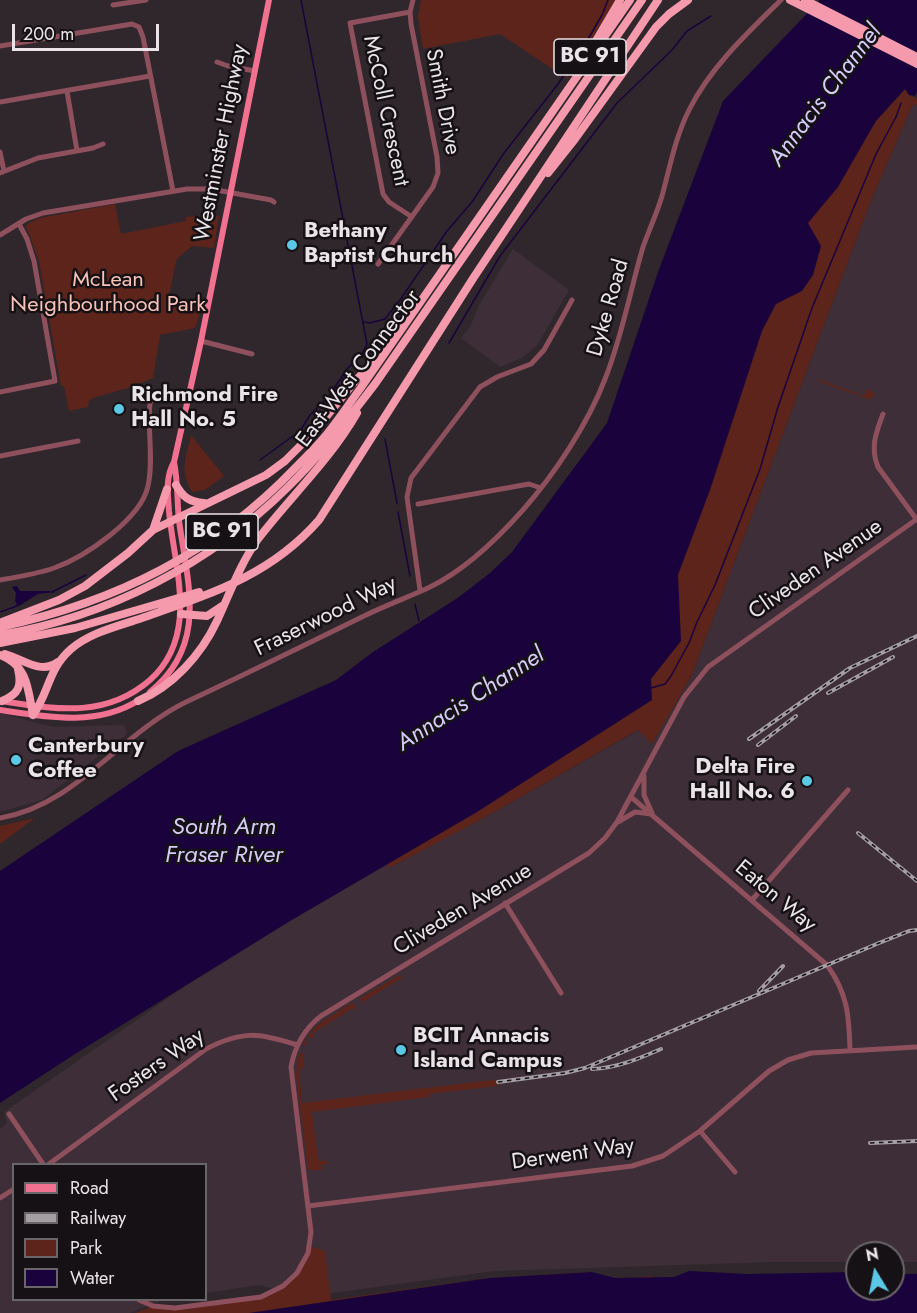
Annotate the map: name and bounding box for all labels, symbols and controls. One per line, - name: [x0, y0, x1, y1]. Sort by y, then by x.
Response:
- scale bar: [15, 12, 162, 50]
- water label: Annacis Channel: [763, 19, 889, 173]
- text: 200 m: [23, 21, 74, 47]
- street label: McColl Crescent: [356, 33, 414, 189]
- road number: BC 91: [554, 39, 626, 75]
- street label: Westminster Highway: [190, 42, 254, 244]
- street label: Smith Drive: [419, 47, 465, 157]
- place label: Bethany Baptist Church: [304, 219, 453, 270]
- marker: Bethany Baptist Church: [285, 238, 299, 252]
- street label: Dyke Road: [583, 256, 635, 360]
- park label: McLean Neighbourhood Park: [10, 268, 206, 320]
- street label: East-West Connector: [291, 285, 427, 453]
- place label: Richmond Fire Hall No. 5: [131, 383, 278, 434]
- marker: Richmond Fire Hall No. 5: [112, 402, 126, 416]
- road number: BC 91: [186, 514, 258, 550]
- street label: Cliveden Avenue: [744, 514, 888, 626]
- street label: Fraserwood Way: [251, 571, 401, 663]
- water label: Annacis Channel: [392, 642, 550, 758]
- place label: Canterbury Coffee: [28, 734, 144, 786]
- marker: Canterbury Coffee: [9, 753, 23, 767]
- place label: Delta Fire Hall No. 6: [690, 755, 795, 806]
- marker: Delta Fire Hall No. 6: [800, 774, 814, 788]
- water label: South Arm Fraser River: [165, 814, 283, 870]
- street label: Eaton Way: [729, 855, 821, 939]
- street label: Cliveden Avenue: [389, 858, 537, 962]
- street label: Fosters Way: [104, 1023, 210, 1109]
- place label: BCIT Annacis Island Campus: [413, 1024, 562, 1076]
- marker: BCIT Annacis Island Campus: [394, 1043, 408, 1057]
- street label: Derwent Way: [510, 1133, 636, 1177]
- legend: [12, 1163, 207, 1301]
- text: Road: [70, 1175, 109, 1201]
- text: Railway: [70, 1205, 126, 1231]
- text: Park: [70, 1235, 102, 1261]
- north arrow: [845, 1241, 905, 1301]
- text: N: [864, 1242, 880, 1267]
- text: Water: [70, 1265, 114, 1291]

